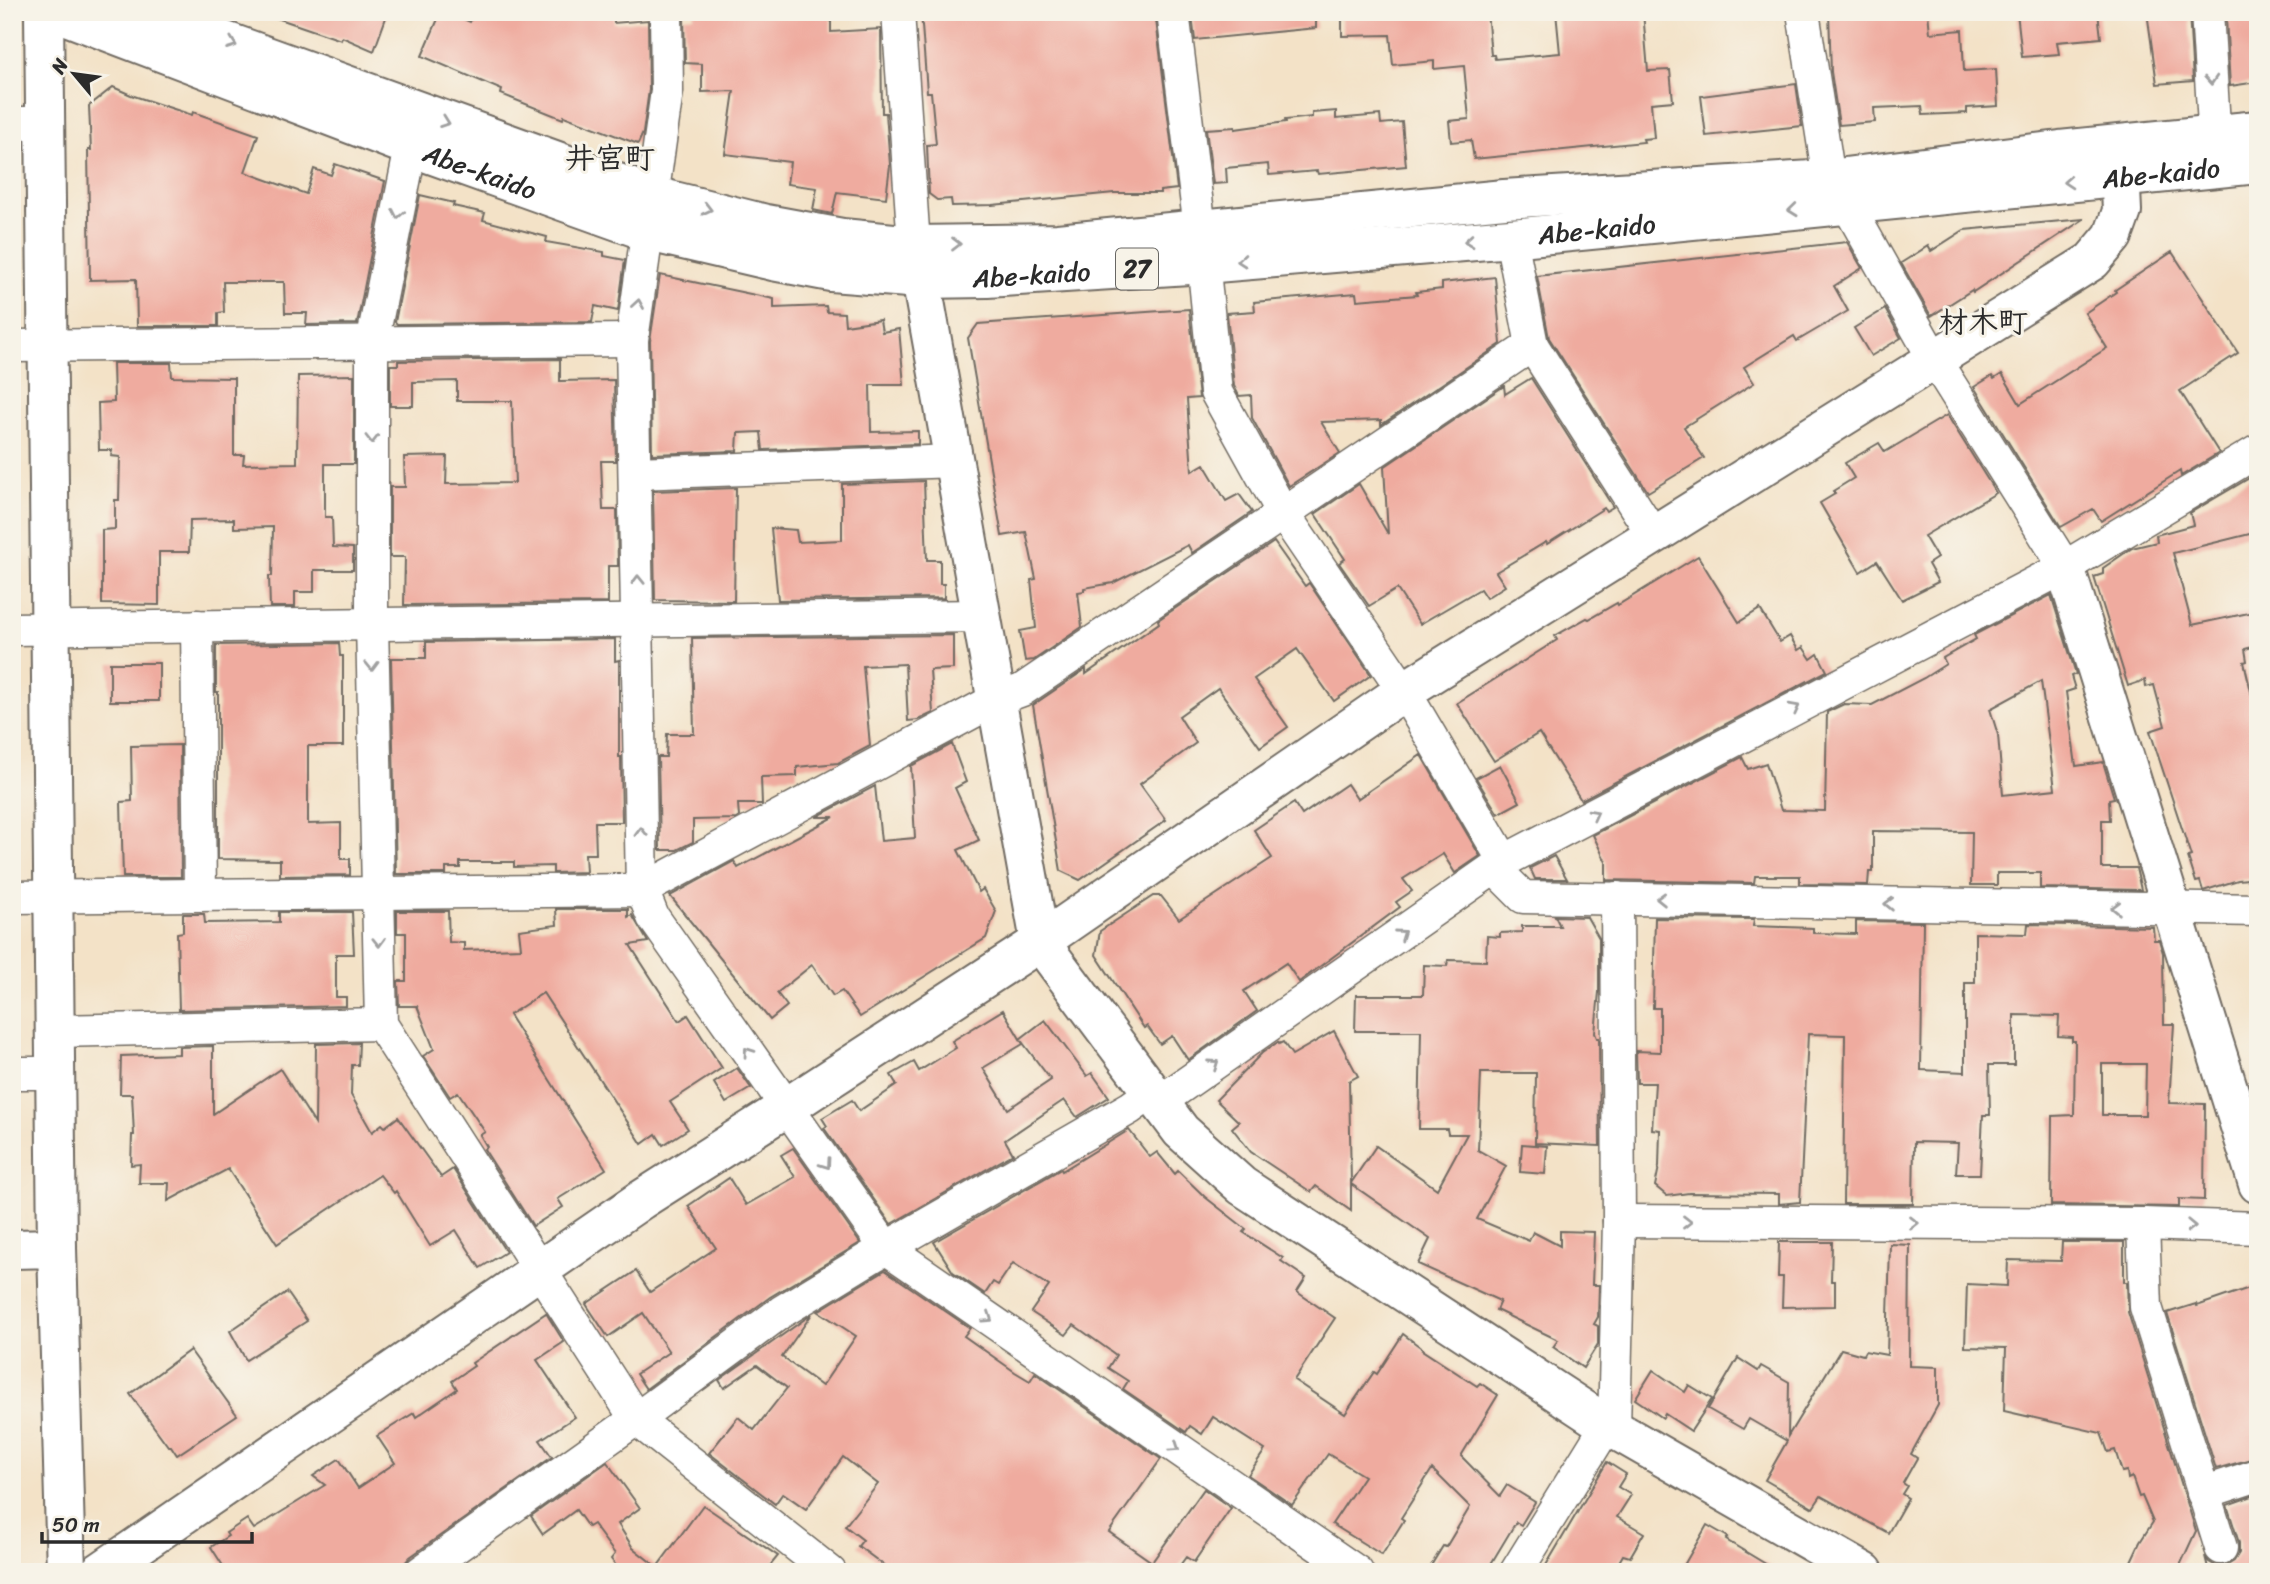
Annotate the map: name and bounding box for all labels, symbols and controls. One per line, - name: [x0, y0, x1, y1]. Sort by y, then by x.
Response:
- one-way arrow: [225, 36, 237, 50]
- north arrow: [38, 38, 108, 108]
- text: N: [41, 52, 78, 81]
- one-way arrow: [2203, 75, 2218, 86]
- one-way arrow: [439, 114, 451, 128]
- street label: Abe-kaido: [416, 130, 543, 213]
- district label: 井宮町: [565, 131, 655, 185]
- street label: Abe-kaido: [2099, 145, 2222, 202]
- one-way arrow: [2062, 174, 2073, 189]
- one-way arrow: [701, 201, 713, 215]
- street label: Abe-kaido: [1535, 201, 1658, 258]
- one-way arrow: [1787, 202, 1798, 217]
- one-way arrow: [391, 208, 406, 220]
- one-way arrow: [1463, 233, 1474, 248]
- one-way arrow: [951, 236, 962, 252]
- street label: Abe-kaido: [972, 248, 1092, 301]
- road number: 27: [1116, 248, 1158, 290]
- one-way arrow: [1236, 253, 1247, 268]
- district label: 材木町: [1938, 295, 2028, 349]
- one-way arrow: [630, 298, 645, 310]
- one-way arrow: [364, 434, 380, 444]
- one-way arrow: [630, 574, 646, 585]
- one-way arrow: [365, 661, 380, 672]
- one-way arrow: [1788, 703, 1801, 717]
- one-way arrow: [1587, 809, 1599, 822]
- one-way arrow: [634, 826, 649, 837]
- one-way arrow: [1655, 891, 1666, 907]
- one-way arrow: [1883, 896, 1894, 911]
- one-way arrow: [2110, 900, 2121, 916]
- one-way arrow: [1393, 930, 1406, 942]
- one-way arrow: [371, 937, 386, 948]
- one-way arrow: [744, 1047, 756, 1060]
- one-way arrow: [1206, 1060, 1219, 1072]
- one-way arrow: [818, 1156, 830, 1169]
- one-way arrow: [1682, 1214, 1693, 1230]
- one-way arrow: [1910, 1215, 1920, 1231]
- one-way arrow: [2186, 1218, 2197, 1233]
- one-way arrow: [980, 1310, 993, 1323]
- one-way arrow: [1168, 1439, 1181, 1452]
- scale bar: [42, 1500, 252, 1544]
- text: 50 m: [52, 1506, 100, 1544]

